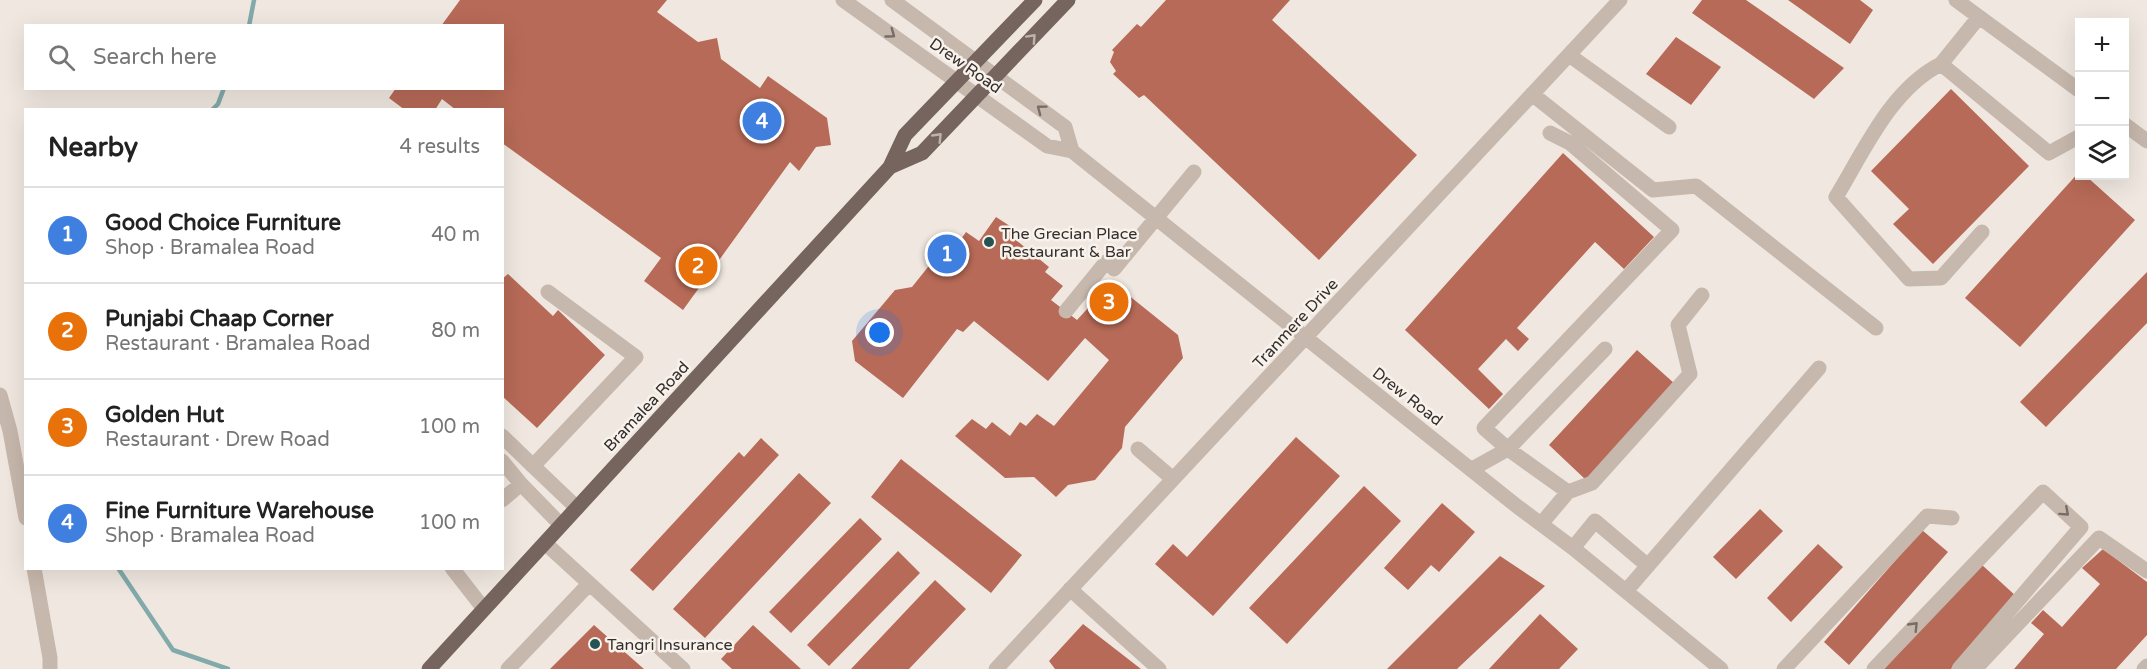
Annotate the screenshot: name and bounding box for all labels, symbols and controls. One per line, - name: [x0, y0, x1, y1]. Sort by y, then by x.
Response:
- map controls: [2075, 18, 2129, 180]
- button: +: [2075, 18, 2129, 72]
- search box: [24, 24, 504, 90]
- one-way arrow: [884, 27, 895, 38]
- street label: Drew Road: [925, 34, 1005, 98]
- one-way arrow: [1025, 34, 1036, 44]
- icon: search: [45, 41, 78, 74]
- text: Search here: [93, 44, 217, 70]
- button: −: [2075, 72, 2129, 126]
- pin: 4: [742, 98, 782, 144]
- one-way arrow: [1036, 105, 1047, 116]
- button: layers: [2075, 126, 2129, 180]
- text: Nearby: [48, 132, 138, 163]
- one-way arrow: [931, 134, 942, 144]
- text: 4 results: [400, 135, 480, 159]
- text: Good Choice Furniture: [105, 210, 341, 236]
- text: 1: [61, 223, 74, 247]
- text: 40 m: [431, 223, 480, 247]
- place label: The Grecian Place Restaurant & Bar: [1001, 224, 1137, 262]
- pin: 1: [928, 232, 966, 276]
- marker: The Grecian Place Restaurant & Bar: [982, 235, 996, 249]
- text: Shop · Bramalea Road: [105, 236, 315, 260]
- pin: 2: [678, 244, 718, 288]
- street label: Tranmere Drive: [1249, 274, 1343, 373]
- pin: 3: [1090, 280, 1128, 324]
- text: Punjabi Chaap Corner: [105, 306, 334, 332]
- your location: [865, 318, 894, 347]
- text: 2: [61, 319, 74, 343]
- text: 80 m: [431, 319, 480, 343]
- text: Restaurant · Bramalea Road: [105, 332, 370, 356]
- street label: Bramalea Road: [600, 357, 694, 456]
- street label: Drew Road: [1368, 363, 1447, 430]
- text: Golden Hut: [105, 402, 224, 428]
- text: 3: [61, 415, 74, 439]
- text: 100 m: [419, 415, 480, 439]
- text: Restaurant · Drew Road: [105, 428, 330, 452]
- text: Fine Furniture Warehouse: [105, 498, 374, 524]
- one-way arrow: [2058, 505, 2069, 516]
- text: 4: [61, 511, 74, 535]
- text: 100 m: [419, 511, 480, 535]
- text: Shop · Bramalea Road: [105, 524, 315, 548]
- one-way arrow: [1907, 622, 1918, 632]
- place label: Tangri Insurance: [607, 635, 733, 655]
- marker: Tangri Insurance: [588, 637, 602, 651]

